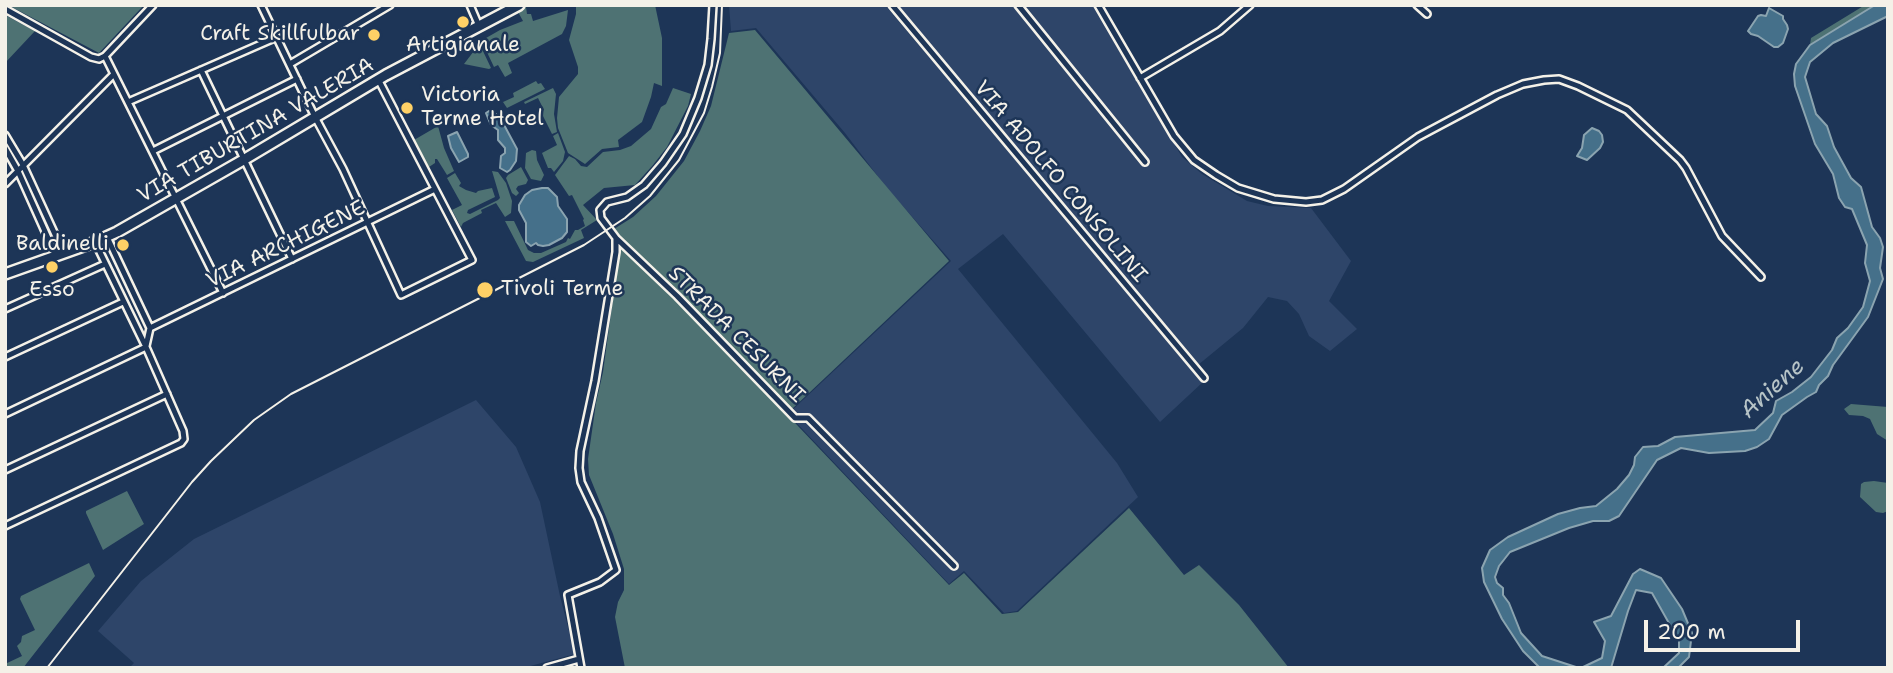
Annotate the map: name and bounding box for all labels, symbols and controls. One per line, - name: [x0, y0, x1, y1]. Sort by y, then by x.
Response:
- marker: Artigianale: [455, 14, 471, 30]
- place label: Craft Skillfulbar: [200, 22, 360, 48]
- marker: Craft Skillfulbar: [366, 27, 382, 43]
- place label: Artigianale: [406, 33, 520, 59]
- street label: VIA TIBURTINA VALERIA: [134, 53, 378, 209]
- street label: VIA ADOLFO CONSOLINI: [968, 76, 1152, 288]
- place label: Victoria Terme Hotel: [421, 83, 544, 133]
- marker: Victoria Terme Hotel: [399, 100, 415, 116]
- street label: VIA ARCHIGENE: [203, 196, 369, 294]
- place label: Baldinelli: [16, 232, 109, 258]
- marker: Baldinelli: [115, 237, 131, 253]
- marker: Esso: [44, 259, 60, 275]
- street label: STRADA CESURNI: [663, 262, 809, 408]
- place label: Tivoli Terme: [501, 277, 623, 303]
- place label: Esso: [29, 278, 75, 304]
- marker: Tivoli Terme: [475, 280, 495, 300]
- water label: Aniene: [1735, 353, 1811, 425]
- scale bar: [1648, 606, 1804, 650]
- text: 200 m: [1657, 618, 1726, 646]

